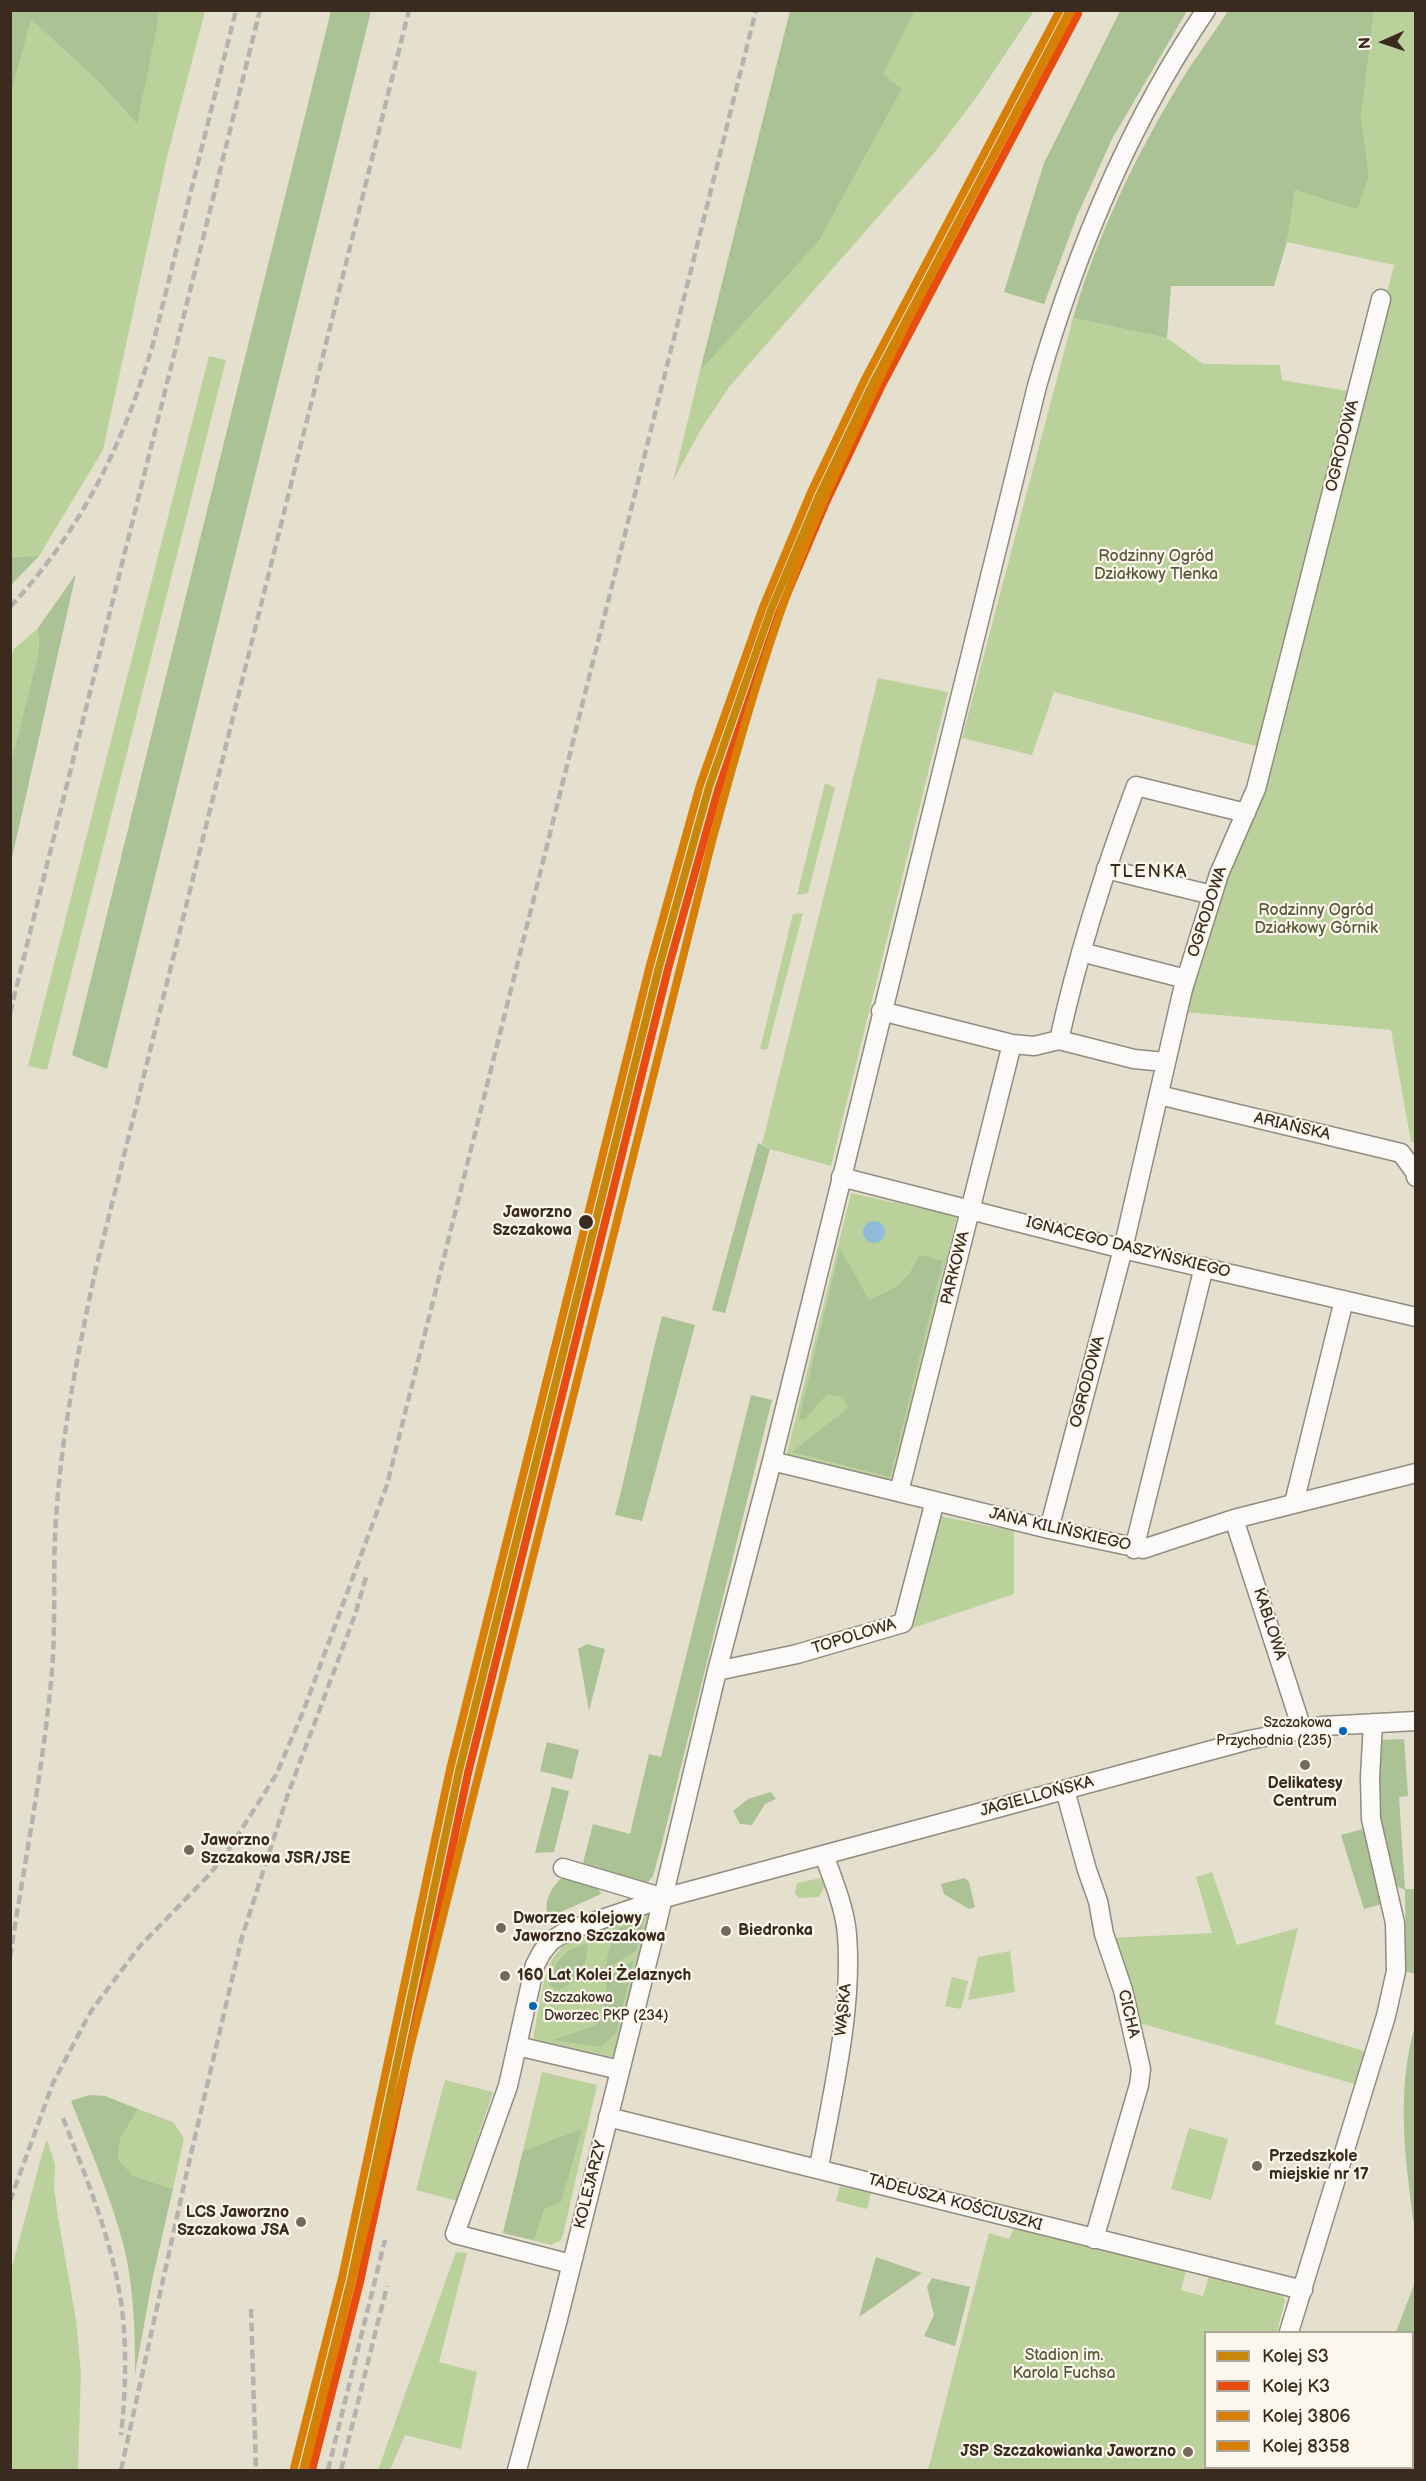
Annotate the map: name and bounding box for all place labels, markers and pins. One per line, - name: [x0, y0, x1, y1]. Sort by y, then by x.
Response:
- place label: Jaworzno Szczakowa: [493, 1203, 572, 1241]
- marker: Jaworzno Szczakowa: [577, 1213, 595, 1231]
- place label: Szczakowa Przychodnia (235): [1216, 1715, 1332, 1748]
- marker: Szczakowa Przychodnia (235): [1337, 1725, 1349, 1737]
- marker: Delikatesy Centrum: [1298, 1758, 1312, 1772]
- place label: Delikatesy Centrum: [1267, 1774, 1343, 1812]
- place label: Jaworzno Szczakowa JSR/JSE: [201, 1831, 350, 1869]
- marker: Jaworzno Szczakowa JSR/JSE: [182, 1843, 196, 1857]
- place label: Dworzec kolejowy Jaworzno Szczakowa: [513, 1909, 666, 1947]
- marker: Dworzec kolejowy Jaworzno Szczakowa: [494, 1921, 508, 1935]
- place label: Biedronka: [738, 1921, 813, 1941]
- marker: Biedronka: [719, 1924, 733, 1938]
- place label: 160 Lat Kolei Żelaznych: [517, 1966, 691, 1986]
- marker: 160 Lat Kolei Żelaznych: [498, 1969, 512, 1983]
- place label: Szczakowa Dworzec PKP (234): [544, 1990, 669, 2022]
- marker: Szczakowa Dworzec PKP (234): [527, 2000, 539, 2012]
- place label: Przedszkole miejskie nr 17: [1269, 2147, 1369, 2185]
- marker: Przedszkole miejskie nr 17: [1250, 2159, 1264, 2173]
- place label: LCS Jaworzno Szczakowa JSA: [177, 2203, 289, 2241]
- marker: LCS Jaworzno Szczakowa JSA: [294, 2215, 308, 2229]
- place label: JSP Szczakowianka Jaworzno: [960, 2442, 1176, 2462]
- marker: JSP Szczakowianka Jaworzno: [1181, 2445, 1195, 2459]

